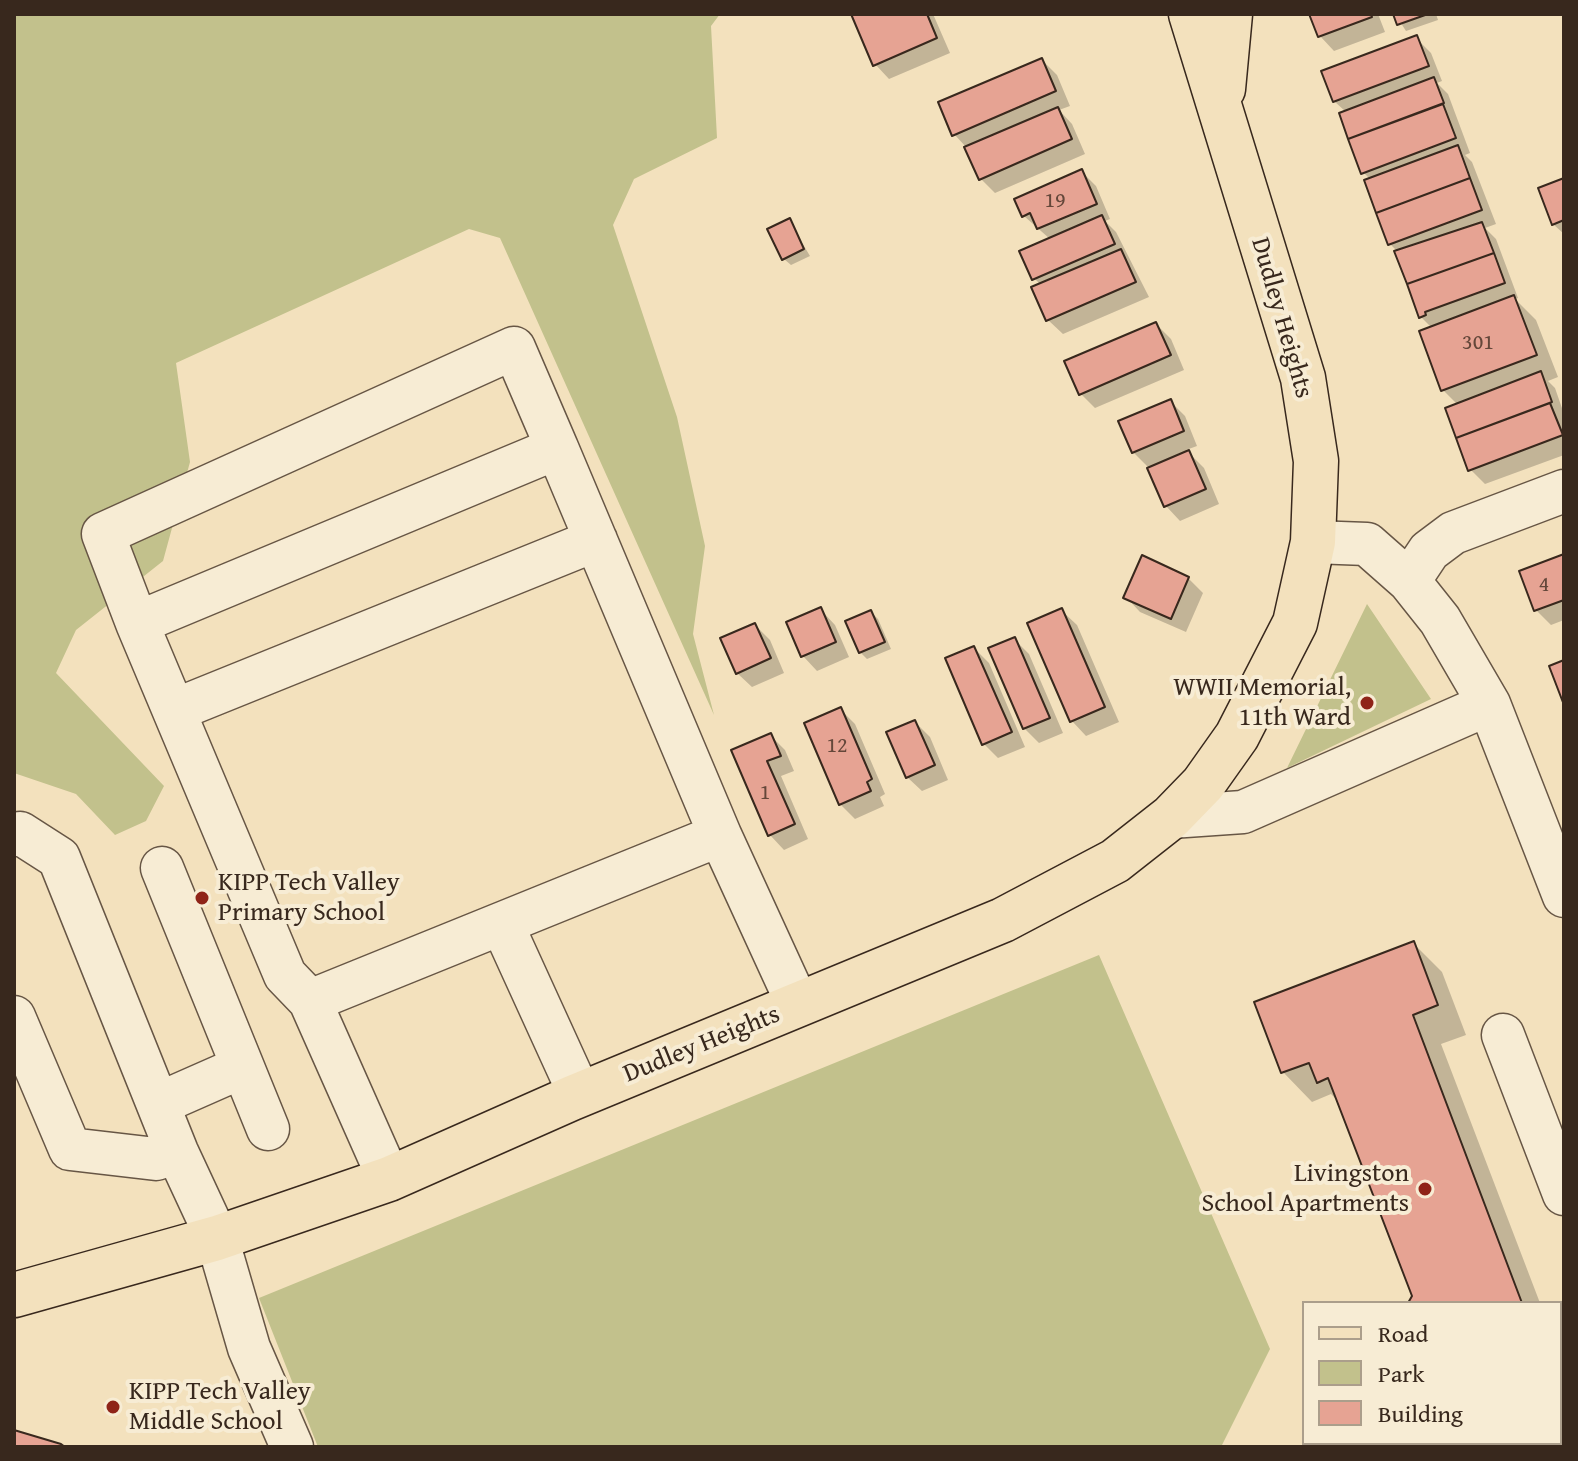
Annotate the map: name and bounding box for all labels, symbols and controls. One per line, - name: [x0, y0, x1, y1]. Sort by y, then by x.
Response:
- house number: 19: [1044, 188, 1066, 214]
- street label: Dudley Heights: [1243, 234, 1319, 402]
- house number: 301: [1462, 330, 1494, 356]
- house number: 4: [1539, 572, 1549, 598]
- place label: WWII Memorial, 11th Ward: [1173, 672, 1351, 734]
- marker: WWII Memorial, 11th Ward: [1358, 694, 1376, 712]
- house number: 12: [826, 733, 848, 759]
- house number: 1: [760, 780, 770, 806]
- place label: KIPP Tech Valley Primary School: [218, 867, 400, 928]
- marker: KIPP Tech Valley Primary School: [193, 889, 211, 907]
- street label: Dudley Heights: [619, 999, 785, 1091]
- place label: Livingston School Apartments: [1201, 1158, 1409, 1220]
- marker: Livingston School Apartments: [1416, 1180, 1434, 1198]
- legend: [1302, 1301, 1562, 1445]
- text: Road: [1378, 1316, 1428, 1351]
- text: Park: [1378, 1356, 1424, 1391]
- place label: KIPP Tech Valley Middle School: [129, 1376, 311, 1438]
- text: Building: [1378, 1396, 1463, 1431]
- marker: KIPP Tech Valley Middle School: [104, 1398, 122, 1416]

